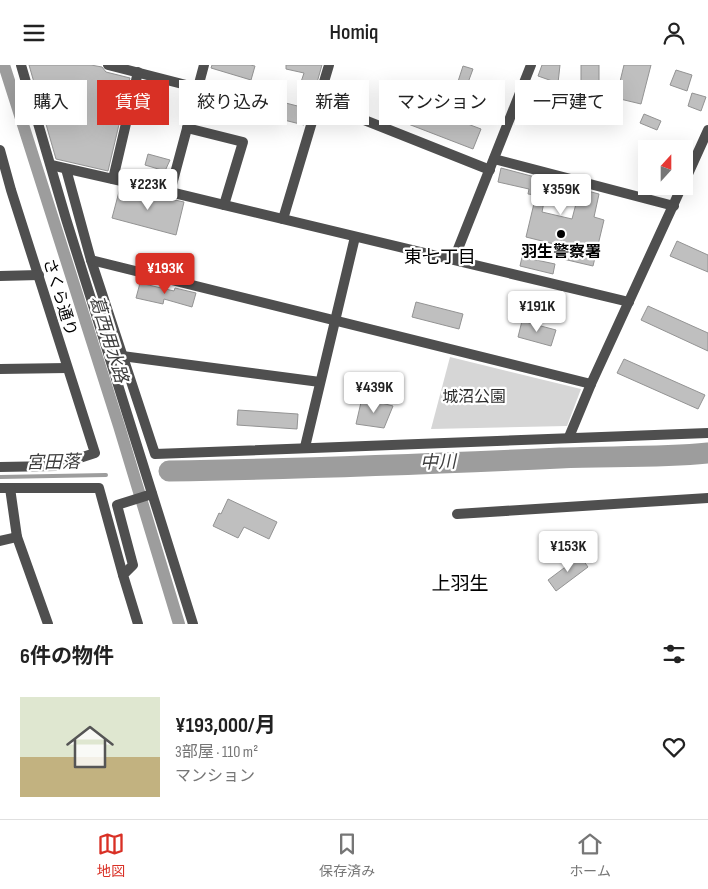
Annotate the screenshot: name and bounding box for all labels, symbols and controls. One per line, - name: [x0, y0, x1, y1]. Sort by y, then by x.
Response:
- icon: menu: [20, 19, 48, 47]
- text: Homiq: [330, 19, 378, 46]
- icon: person: [660, 19, 688, 47]
- chip: 購入: [15, 80, 87, 125]
- chip: 賃貸: [97, 80, 169, 125]
- chip: 絞り込み: [179, 80, 287, 125]
- chip: 新着: [297, 80, 369, 125]
- chip: マンション: [379, 80, 505, 125]
- chip: 一戸建て: [515, 80, 623, 125]
- north arrow: [638, 140, 692, 195]
- map controls: [638, 140, 693, 195]
- pin: ¥223K: [113, 169, 183, 211]
- pin: ¥359K: [526, 173, 596, 216]
- text: ¥223K: [129, 175, 167, 194]
- text: ¥359K: [542, 180, 580, 199]
- marker: 羽生警察署: [555, 228, 567, 240]
- place label: 羽生警察署: [521, 243, 601, 262]
- district label: 東七丁目: [404, 247, 476, 268]
- pin: ¥193K: [130, 253, 200, 295]
- street label: さくら通り: [39, 256, 80, 338]
- text: ¥193K: [146, 259, 184, 278]
- pin: ¥191K: [502, 291, 572, 333]
- water label: 葛西用水路: [85, 293, 132, 387]
- text: ¥191K: [519, 297, 555, 316]
- pin: ¥439K: [339, 371, 409, 414]
- text: ¥439K: [355, 378, 393, 397]
- park label: 城沼公園: [442, 388, 506, 407]
- water label: 宮田落: [26, 451, 83, 473]
- water label: 中川: [420, 451, 458, 474]
- pin: ¥153K: [533, 531, 603, 573]
- text: ¥153K: [550, 537, 586, 556]
- district label: 上羽生: [431, 573, 489, 596]
- icon: filters: [660, 640, 688, 668]
- text: 6件の物件: [20, 644, 114, 669]
- text: ¥193,000/月: [175, 713, 276, 738]
- icon: home: [60, 717, 120, 777]
- icon: heart: [660, 733, 688, 761]
- text: 3部屋 · 110 m²: [175, 743, 258, 762]
- text: マンション: [175, 767, 255, 786]
- tab: 地図: [97, 830, 125, 880]
- tab: 保存済み: [319, 830, 375, 880]
- tab: ホーム: [569, 830, 611, 880]

